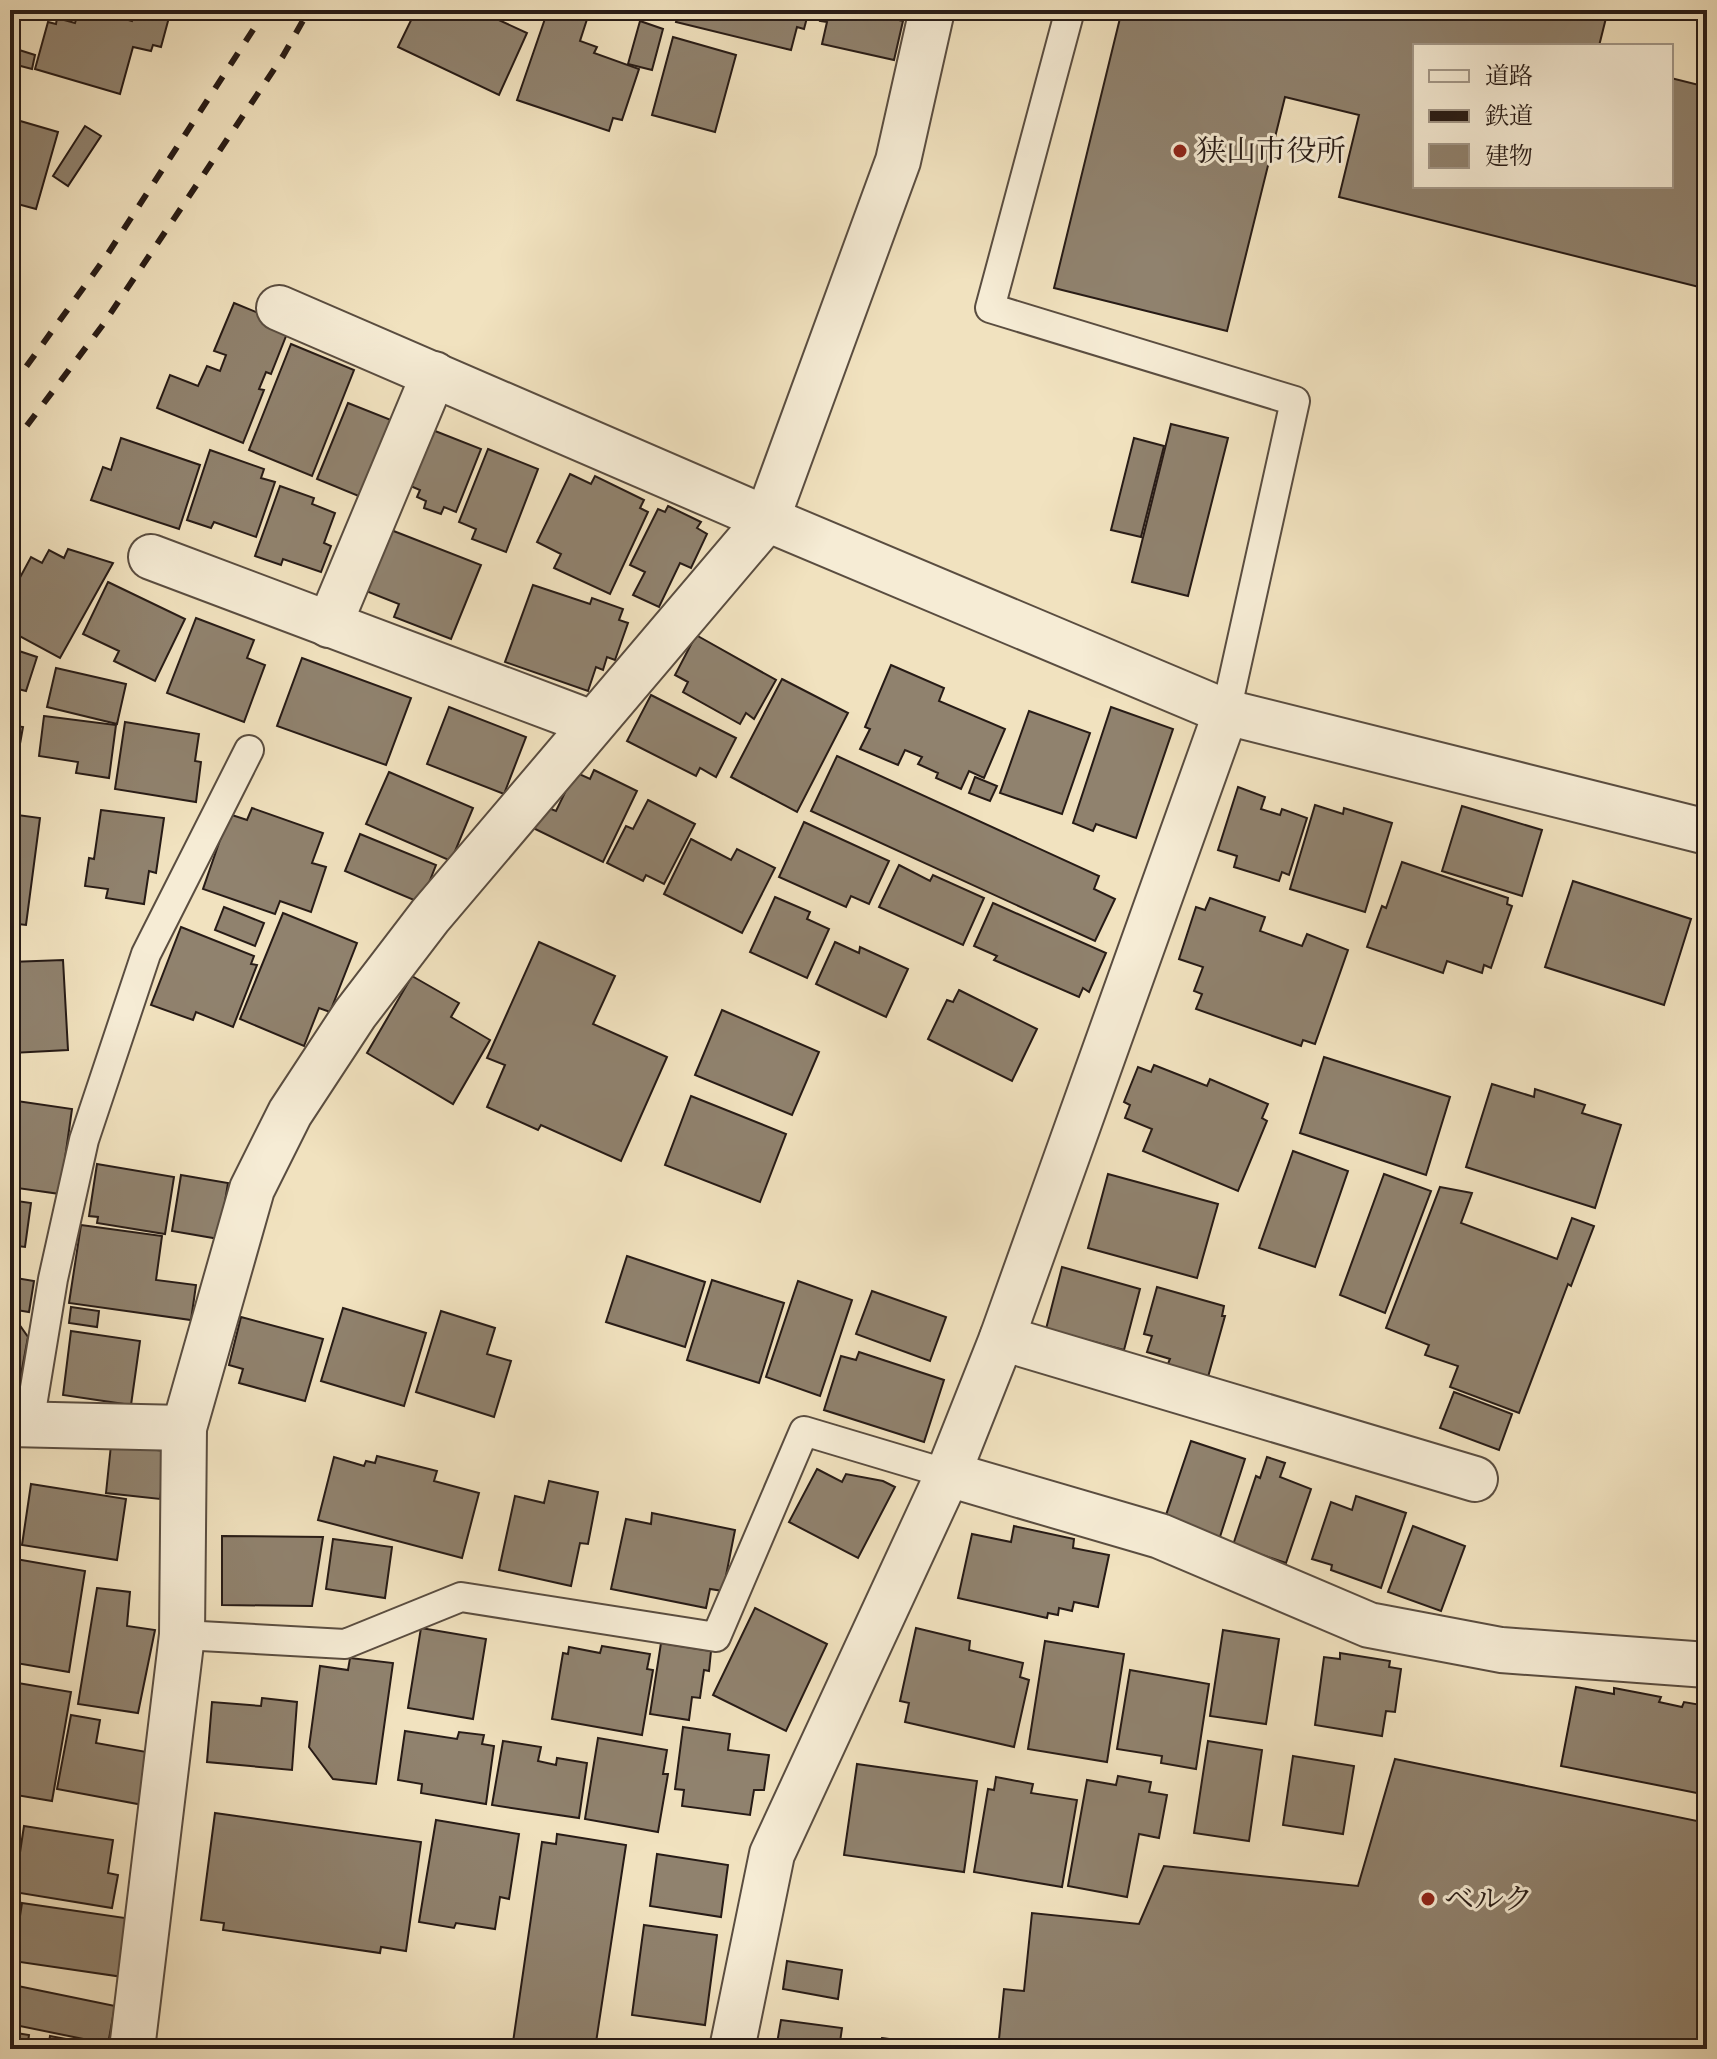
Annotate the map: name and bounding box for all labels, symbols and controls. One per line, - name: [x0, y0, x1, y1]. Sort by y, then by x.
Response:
- legend: [1413, 44, 1673, 188]
- text: 道路: [1485, 61, 1533, 92]
- text: 鉄道: [1485, 101, 1533, 132]
- place label: 狭山市役所: [1196, 133, 1346, 170]
- text: 建物: [1485, 141, 1533, 172]
- marker: 狭山市役所: [1171, 142, 1189, 160]
- place label: ベルク: [1444, 1881, 1533, 1918]
- marker: ベルク: [1419, 1890, 1437, 1908]

